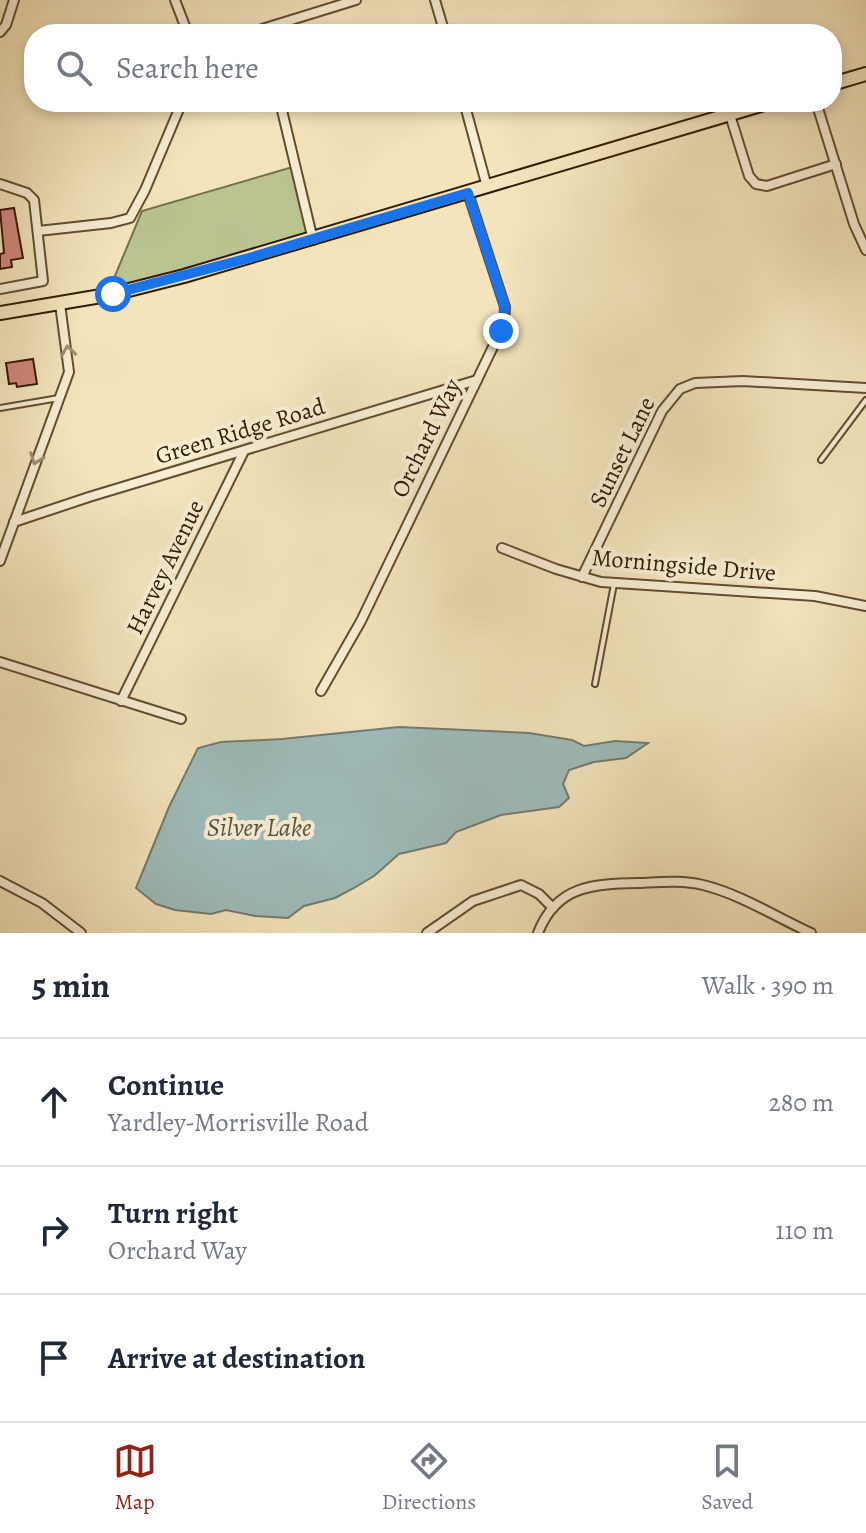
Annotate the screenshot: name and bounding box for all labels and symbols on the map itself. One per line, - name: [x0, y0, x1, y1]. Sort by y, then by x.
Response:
- route start: [95, 276, 131, 312]
- route end: [483, 313, 519, 349]
- one-way arrow: [60, 345, 77, 358]
- street label: Orchard Way: [384, 373, 469, 503]
- street label: Green Ridge Road: [151, 390, 329, 472]
- street label: Sunset Lane: [581, 391, 663, 513]
- one-way arrow: [30, 452, 46, 466]
- street label: Harvey Avenue: [119, 494, 211, 640]
- street label: Morningside Drive: [591, 541, 777, 589]
- water label: Silver Lake: [207, 810, 311, 845]

